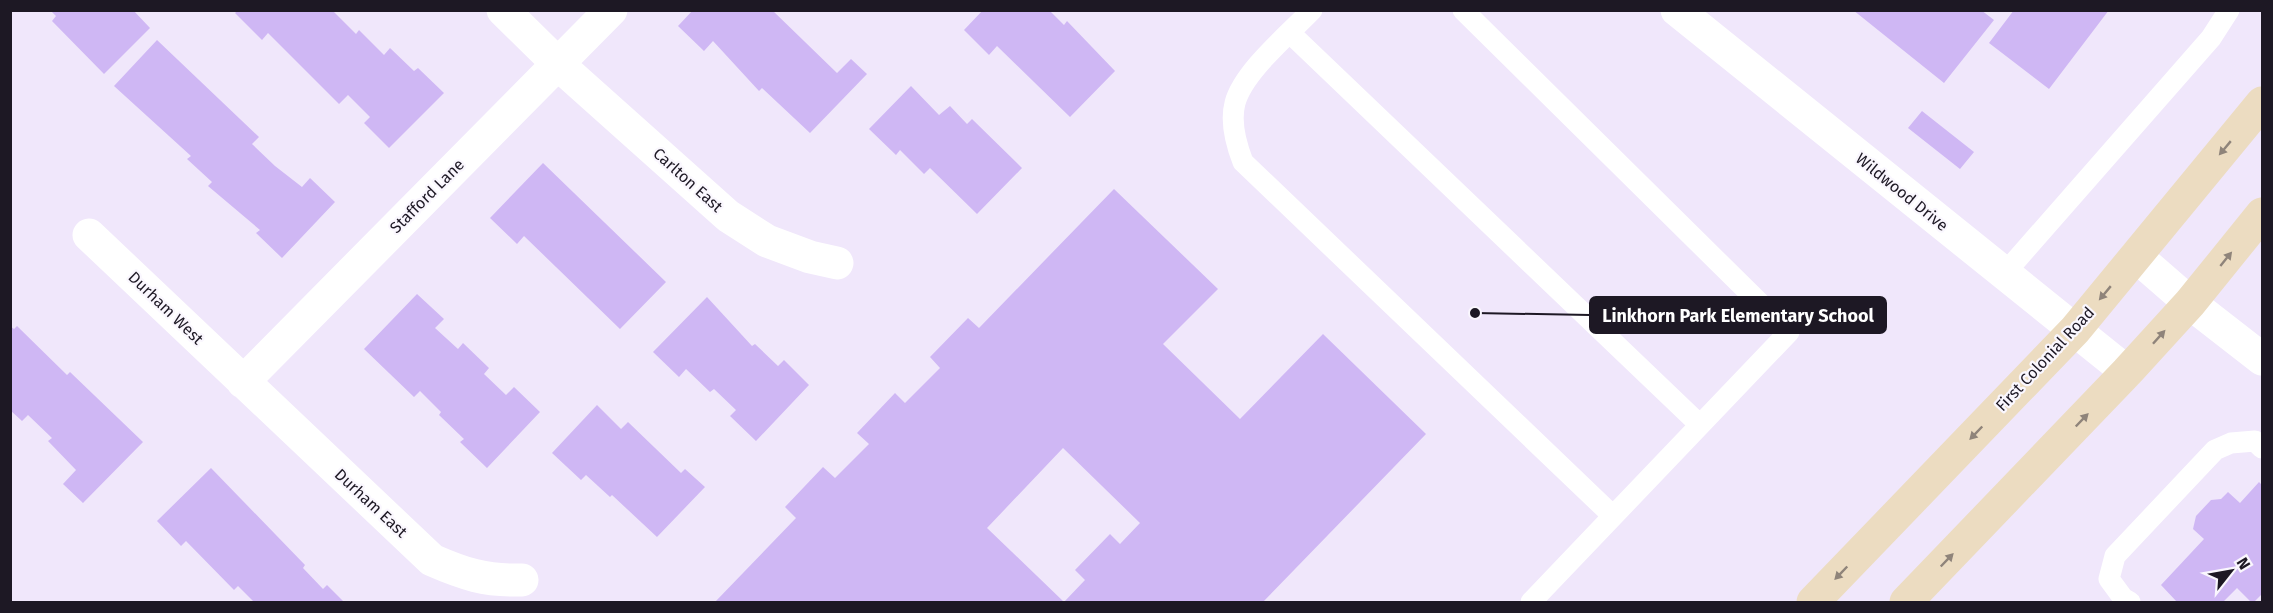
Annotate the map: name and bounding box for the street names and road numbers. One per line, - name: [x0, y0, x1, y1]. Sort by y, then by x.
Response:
- street label: Carlton East: [649, 144, 727, 216]
- street label: Wildwood Drive: [1852, 149, 1952, 235]
- street label: Stafford Lane: [386, 155, 468, 237]
- street label: Durham West: [125, 268, 208, 349]
- street label: First Colonial Road: [1992, 303, 2098, 415]
- street label: Durham East: [331, 465, 411, 541]

